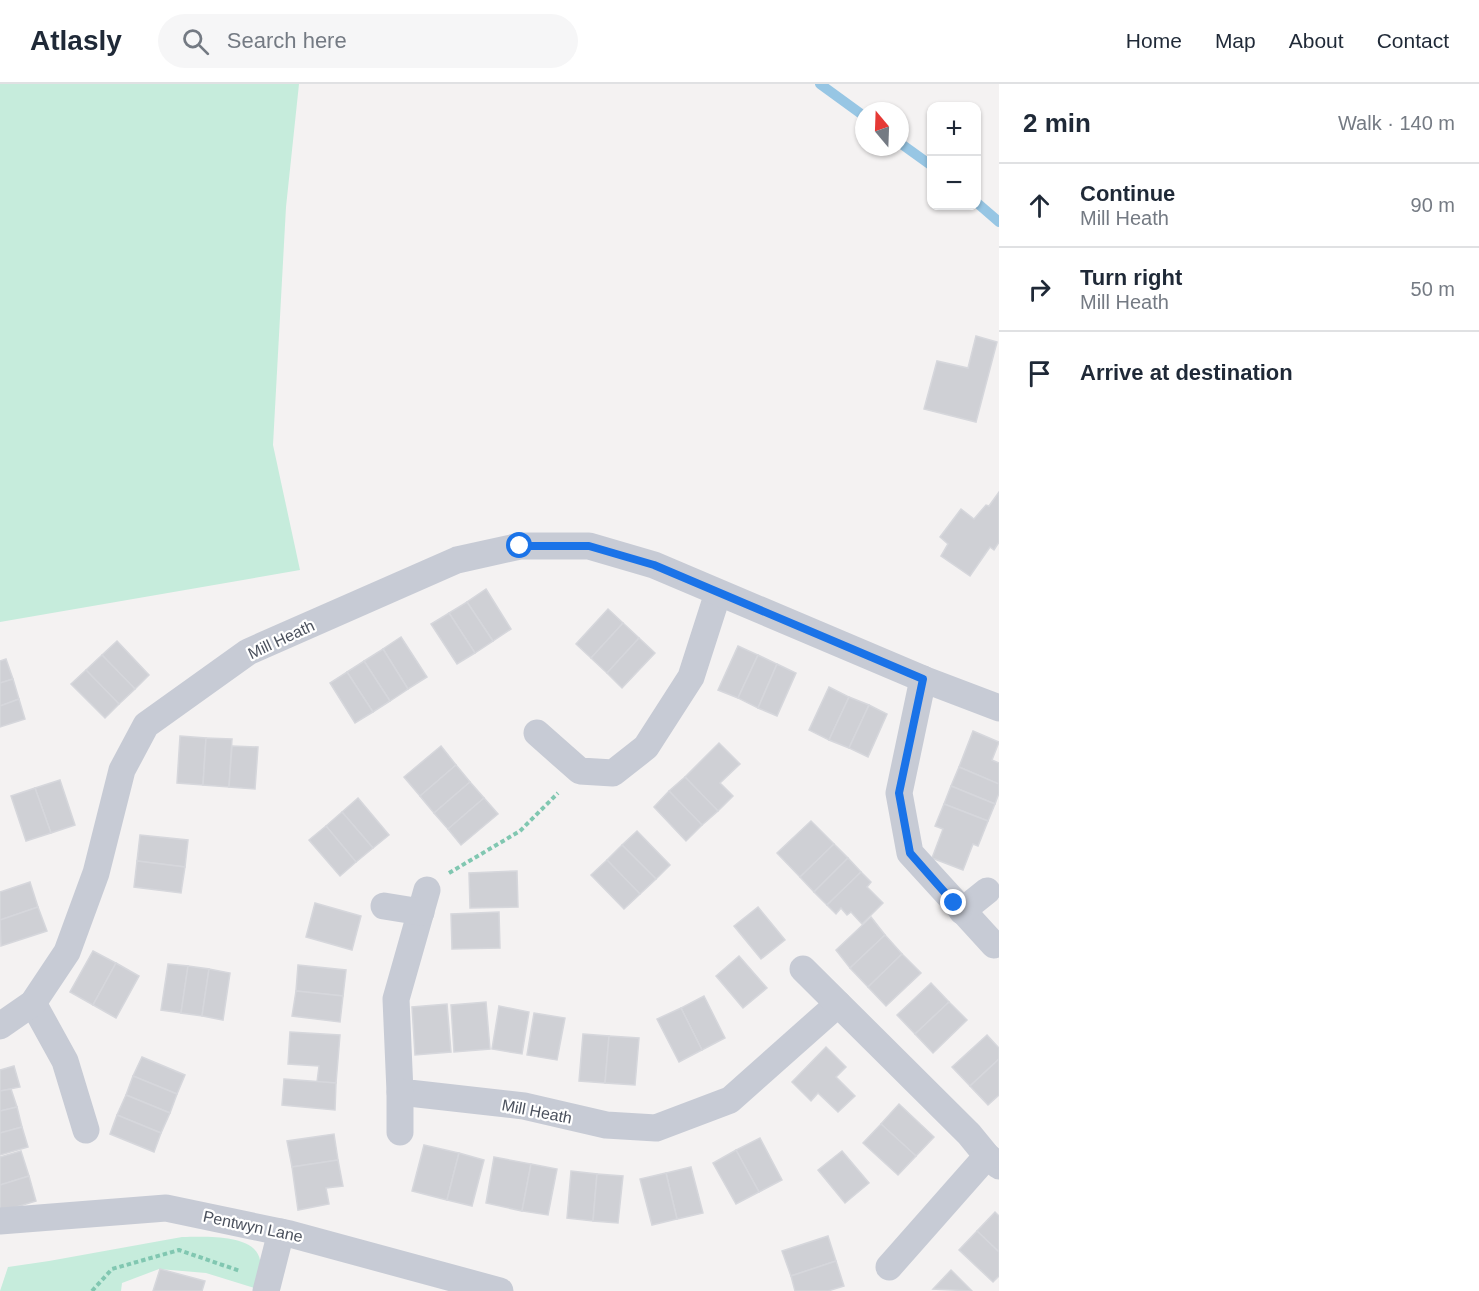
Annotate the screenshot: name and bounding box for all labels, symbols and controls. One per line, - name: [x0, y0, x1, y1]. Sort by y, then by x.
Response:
- search box: [158, 14, 578, 68]
- text: Atlasly: [30, 25, 122, 56]
- icon: search: [179, 25, 212, 58]
- text: Search here: [227, 28, 347, 53]
- text: Home: [1126, 29, 1182, 52]
- text: Map: [1215, 29, 1256, 52]
- text: About: [1289, 29, 1344, 52]
- text: Contact: [1377, 29, 1449, 52]
- north arrow: [855, 102, 909, 156]
- map controls: [927, 102, 981, 210]
- button: +: [927, 102, 981, 156]
- text: 2 min: [1023, 108, 1091, 138]
- text: Walk · 140 m: [1338, 112, 1455, 134]
- button: −: [927, 156, 981, 210]
- text: Continue: [1080, 181, 1175, 206]
- icon: ahead: [1023, 189, 1056, 222]
- text: 90 m: [1411, 194, 1455, 216]
- text: Mill Heath: [1080, 207, 1169, 229]
- text: Turn right: [1080, 265, 1182, 290]
- icon: right: [1023, 273, 1056, 306]
- text: 50 m: [1411, 278, 1455, 300]
- text: Mill Heath: [1080, 291, 1169, 313]
- icon: arrive: [1023, 357, 1056, 390]
- text: Arrive at destination: [1080, 360, 1293, 385]
- route start: [506, 532, 532, 558]
- street label: Mill Heath: [245, 617, 317, 662]
- route end: [940, 889, 966, 915]
- street label: Mill Heath: [500, 1096, 573, 1127]
- street label: Pentwyn Lane: [202, 1208, 304, 1245]

